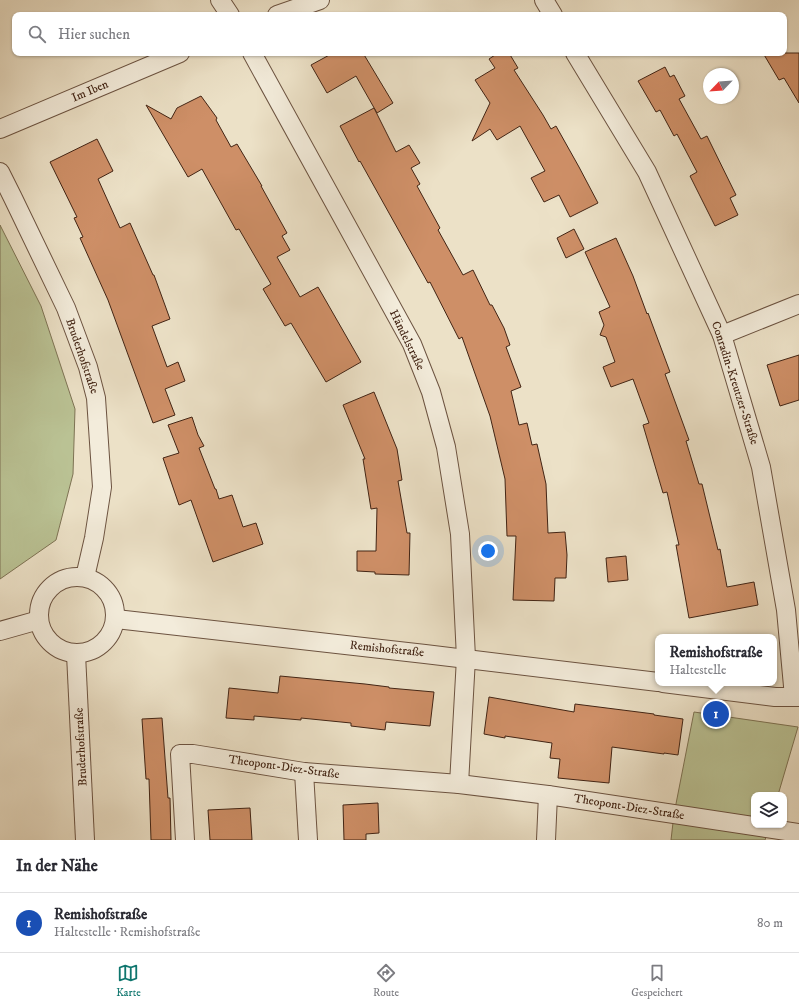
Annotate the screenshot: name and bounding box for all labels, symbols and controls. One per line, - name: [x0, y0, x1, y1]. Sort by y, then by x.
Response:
- search box: [12, 12, 787, 56]
- icon: search: [26, 23, 48, 45]
- text: Hier suchen: [58, 25, 130, 44]
- north arrow: [703, 68, 739, 104]
- street label: Im Iben: [69, 76, 111, 105]
- street label: Händelstraße: [386, 307, 428, 373]
- street label: Bruderhofstraße: [62, 316, 102, 396]
- street label: Conradin-Kreutzer-Straße: [708, 319, 762, 447]
- your location: [478, 541, 498, 561]
- popup: [655, 634, 777, 686]
- street label: Remishofstraße: [349, 638, 425, 660]
- text: Remishofstraße: [669, 643, 763, 662]
- text: Haltestelle: [669, 662, 726, 678]
- pin: 1: [703, 699, 729, 729]
- street label: Bruderhofstraße: [71, 707, 91, 787]
- street label: Theopont-Diez-Straße: [228, 752, 340, 782]
- street label: Theopont-Diez-Straße: [573, 791, 685, 823]
- map controls: [751, 792, 787, 828]
- button: layers: [751, 792, 787, 828]
- text: In der Nähe: [16, 855, 98, 877]
- text: Remishofstraße: [54, 905, 147, 924]
- text: 1: [27, 915, 31, 931]
- text: 80 m: [757, 915, 783, 931]
- text: Haltestelle · Remishofstraße: [54, 924, 200, 940]
- tab: Karte: [116, 962, 141, 1000]
- tab: Route: [373, 962, 399, 1000]
- tab: Gespeichert: [631, 962, 683, 1000]

